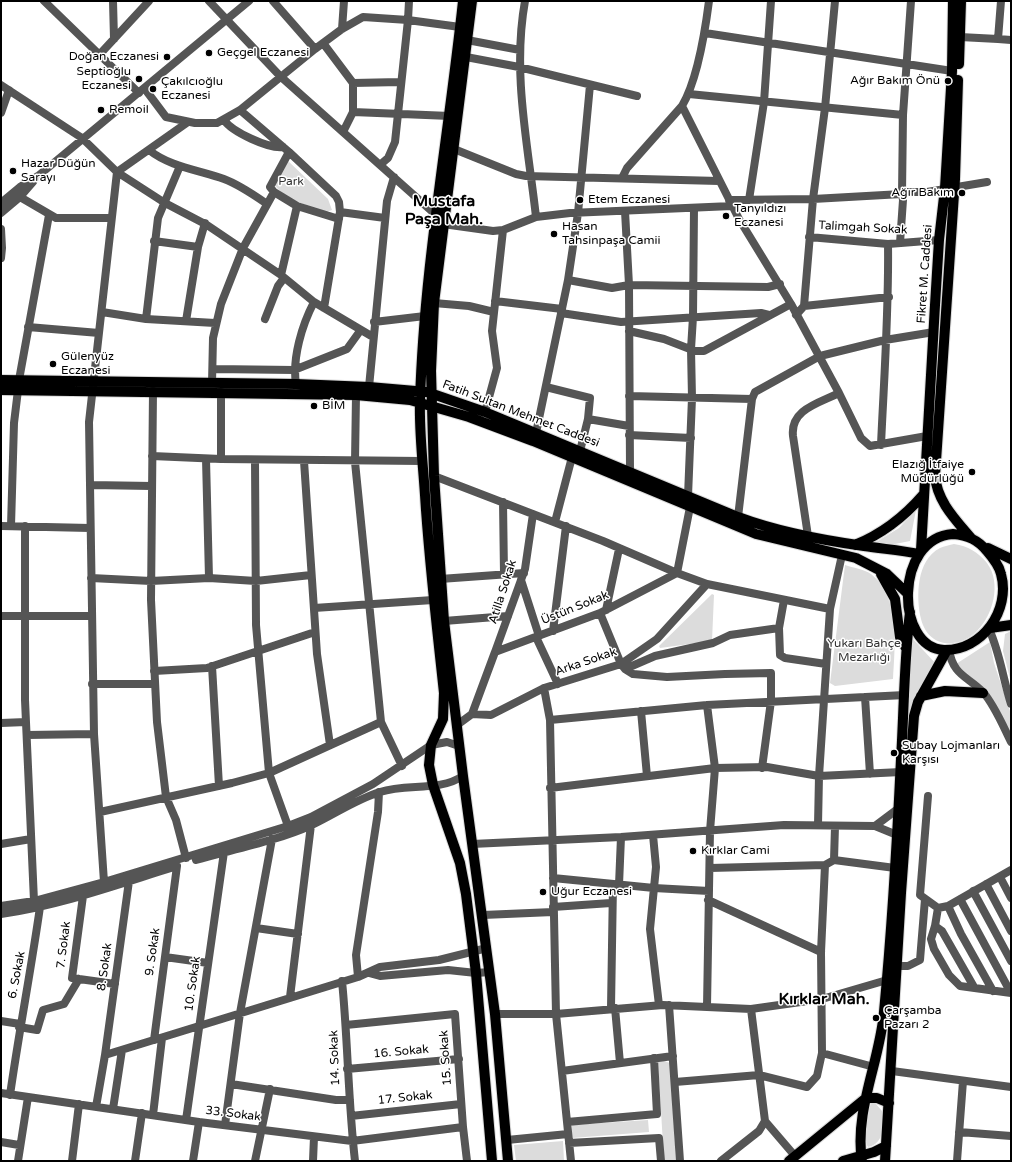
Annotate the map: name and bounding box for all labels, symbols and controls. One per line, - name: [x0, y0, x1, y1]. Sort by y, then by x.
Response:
- place label: Geçgel Eczanesi: [217, 46, 309, 60]
- marker: Geçgel Eczanesi: [204, 48, 214, 58]
- place label: Doğan Eczanesi: [69, 50, 159, 64]
- marker: Doğan Eczanesi: [162, 52, 172, 62]
- place label: Septioğlu Eczanesi: [77, 65, 131, 93]
- marker: Septioğlu Eczanesi: [134, 74, 144, 84]
- place label: Ağır Bakım Önü: [850, 74, 940, 88]
- place label: Çakılcıoğlu Eczanesi: [161, 75, 223, 103]
- marker: Ağır Bakım Önü: [943, 76, 953, 86]
- marker: Çakılcıoğlu Eczanesi: [148, 84, 158, 94]
- place label: Remoil: [109, 103, 149, 117]
- marker: Remoil: [96, 105, 106, 115]
- place label: Hazar Düğün Sarayı: [21, 157, 96, 185]
- marker: Hazar Düğün Sarayı: [8, 166, 18, 176]
- park label: Park: [278, 175, 304, 189]
- place label: Ağır Bakım: [891, 186, 954, 200]
- marker: Ağır Bakım: [957, 188, 967, 198]
- district label: Mustafa Paşa Mah.: [405, 192, 483, 230]
- place label: Etem Eczanesi: [588, 193, 670, 207]
- marker: Etem Eczanesi: [575, 195, 585, 205]
- place label: Tanyıldızı Eczanesi: [734, 202, 786, 230]
- marker: Tanyıldızı Eczanesi: [721, 211, 731, 221]
- street label: Talimgah Sokak: [818, 218, 908, 238]
- place label: Hasan Tahsinpaşa Camii: [562, 220, 660, 248]
- street label: Fikret M. Caddesi: [914, 224, 936, 324]
- marker: Hasan Tahsinpaşa Camii: [549, 229, 559, 239]
- place label: Gülenyüz Eczanesi: [61, 350, 114, 378]
- marker: Gülenyüz Eczanesi: [48, 359, 58, 369]
- street label: Fatih Sultan Mehmet Caddesi: [440, 377, 602, 451]
- place label: BİM: [322, 399, 345, 413]
- marker: BİM: [309, 401, 319, 411]
- place label: Elazığ İtfaiye Müdürlüğü: [892, 458, 964, 486]
- marker: Elazığ İtfaiye Müdürlüğü: [967, 467, 977, 477]
- street label: Atilla Sokak: [486, 558, 520, 626]
- street label: Üstün Sokak: [539, 588, 611, 628]
- park label: Yukarı Bahçe Mezarlığı: [827, 637, 901, 665]
- street label: Arka Sokak: [553, 645, 619, 679]
- place label: Subay Lojmanları Karşısı: [902, 739, 1000, 767]
- marker: Subay Lojmanları Karşısı: [889, 748, 899, 758]
- place label: Kırklar Cami: [701, 844, 770, 858]
- marker: Kırklar Cami: [688, 846, 698, 856]
- place label: Uğur Eczanesi: [551, 885, 632, 899]
- marker: Uğur Eczanesi: [538, 887, 548, 897]
- street label: 7. Sokak: [54, 921, 74, 969]
- street label: 9. Sokak: [143, 927, 163, 977]
- street label: 8. Sokak: [95, 942, 115, 992]
- street label: 6. Sokak: [5, 950, 29, 1000]
- street label: 10. Sokak: [182, 955, 204, 1013]
- district label: Kırklar Mah.: [778, 990, 870, 1010]
- place label: Çarşamba Pazarı 2: [884, 1004, 942, 1032]
- marker: Çarşamba Pazarı 2: [871, 1013, 881, 1023]
- street label: 14. Sokak: [327, 1030, 343, 1086]
- street label: 15. Sokak: [437, 1030, 455, 1086]
- street label: 16. Sokak: [373, 1042, 429, 1062]
- street label: 17. Sokak: [377, 1088, 433, 1108]
- street label: 33. Sokak: [204, 1103, 262, 1125]

